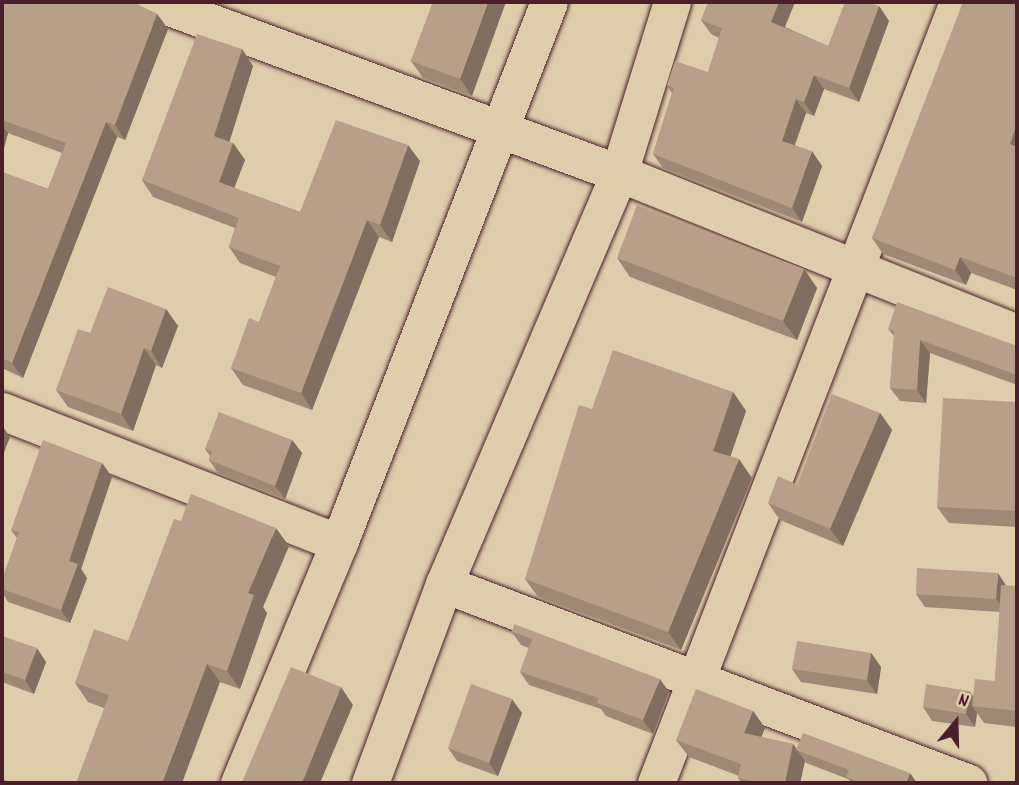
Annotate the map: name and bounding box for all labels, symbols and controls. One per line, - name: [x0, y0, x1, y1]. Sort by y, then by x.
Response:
- north arrow: [921, 687, 991, 757]
- text: N: [954, 687, 972, 716]

